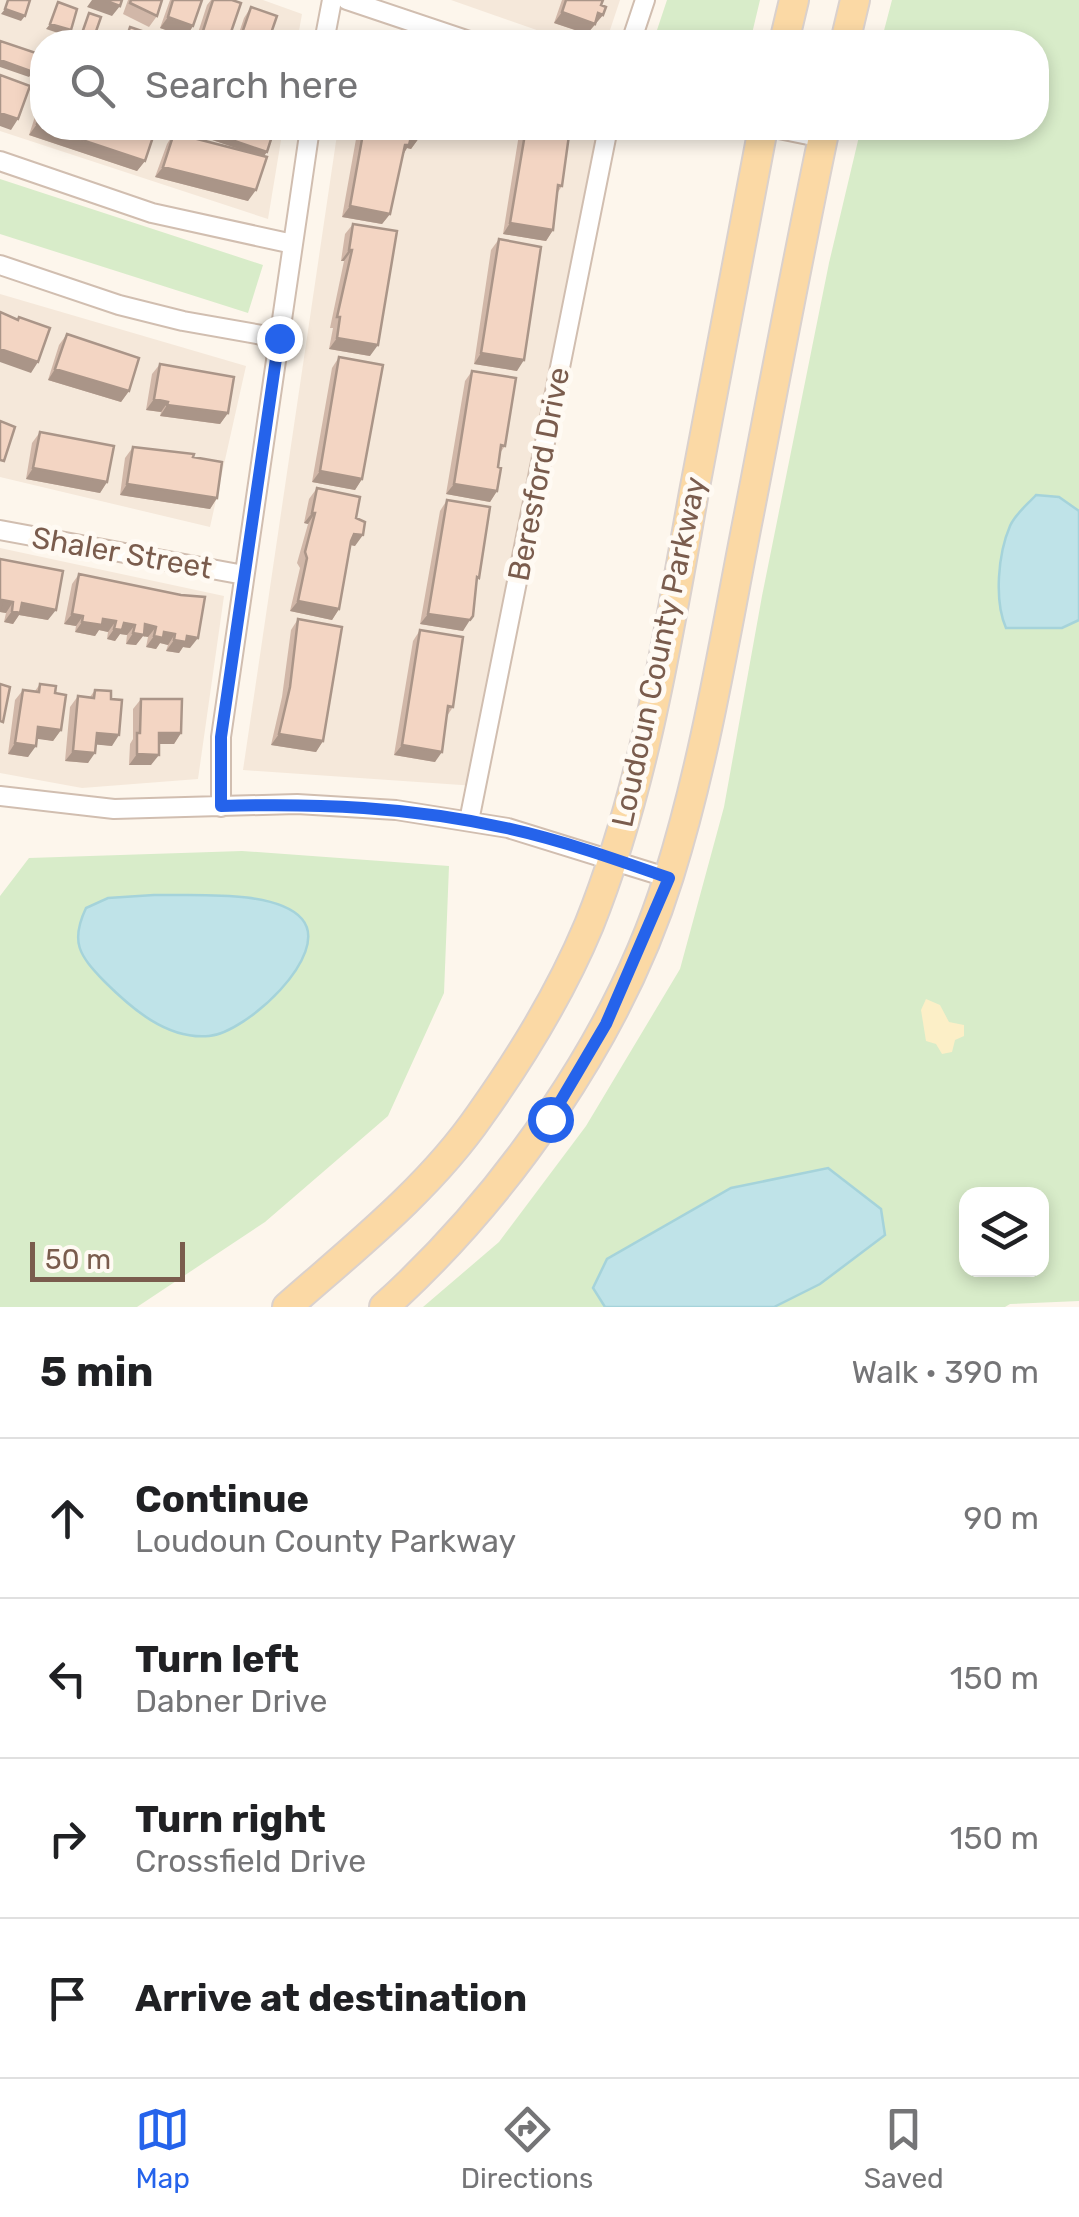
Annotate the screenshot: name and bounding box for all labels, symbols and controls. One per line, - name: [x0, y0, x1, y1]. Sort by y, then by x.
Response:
- search box: [30, 30, 1049, 140]
- icon: search: [65, 58, 120, 113]
- text: Search here: [145, 62, 358, 108]
- route end: [257, 316, 303, 362]
- street label: Beresford Drive: [501, 364, 577, 584]
- street label: Loudoun County Parkway: [604, 473, 714, 831]
- street label: Shaler Street: [29, 519, 215, 587]
- route start: [528, 1097, 574, 1143]
- map controls: [959, 1187, 1049, 1277]
- button: layers: [959, 1187, 1049, 1277]
- scale bar: [30, 1237, 185, 1282]
- text: 50 m: [45, 1243, 111, 1276]
- text: 5 min: [40, 1347, 154, 1397]
- text: Walk · 390 m: [851, 1353, 1039, 1391]
- text: Continue: [135, 1476, 309, 1522]
- icon: ahead: [40, 1491, 95, 1546]
- text: 90 m: [963, 1499, 1039, 1537]
- text: Loudoun County Parkway: [135, 1522, 516, 1560]
- text: Turn left: [135, 1636, 299, 1682]
- icon: left: [40, 1651, 95, 1706]
- text: 150 m: [950, 1659, 1039, 1697]
- text: Dabner Drive: [135, 1682, 327, 1720]
- text: Turn right: [135, 1796, 326, 1842]
- icon: right: [40, 1811, 95, 1866]
- text: 150 m: [950, 1819, 1039, 1857]
- text: Crossfield Drive: [135, 1842, 366, 1880]
- icon: arrive: [40, 1971, 95, 2026]
- text: Arrive at destination: [135, 1975, 527, 2021]
- tab: Map: [135, 2102, 190, 2195]
- tab: Directions: [461, 2102, 593, 2195]
- tab: Saved: [864, 2102, 944, 2195]

